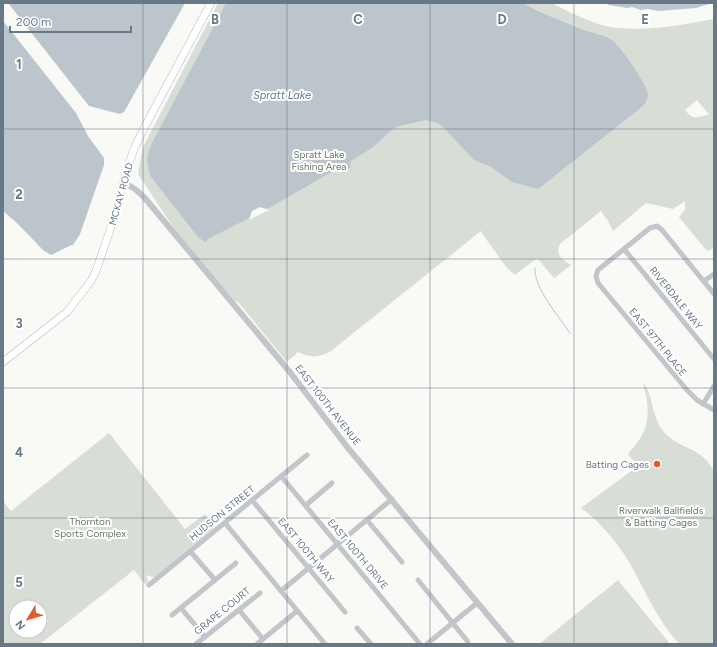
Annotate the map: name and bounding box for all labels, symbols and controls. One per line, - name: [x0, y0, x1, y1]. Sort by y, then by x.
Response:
- scale bar: [10, 8, 131, 34]
- text: B: [211, 12, 219, 27]
- text: C: [353, 12, 363, 27]
- text: D: [497, 12, 507, 27]
- text: E: [641, 12, 649, 27]
- text: 200 m: [16, 15, 51, 29]
- text: 1: [16, 57, 22, 72]
- water label: Spratt Lake: [253, 89, 311, 102]
- park label: Spratt Lake Fishing Area: [292, 148, 346, 173]
- street label: MCKAY ROAD: [106, 161, 136, 227]
- text: 2: [15, 187, 23, 202]
- street label: RIVERDALE WAY: [647, 264, 705, 332]
- street label: EAST 97TH PLACE: [627, 305, 690, 379]
- text: 3: [15, 316, 23, 331]
- street label: EAST 100TH AVENUE: [292, 362, 364, 448]
- text: 4: [15, 445, 23, 460]
- place label: Batting Cages: [586, 458, 649, 471]
- marker: Batting Cages: [652, 459, 662, 469]
- street label: HUDSON STREET: [186, 482, 258, 543]
- park label: Riverwalk Ballfields & Batting Cages: [619, 504, 704, 529]
- park label: Thornton Sports Complex: [54, 515, 126, 540]
- street label: EAST 100TH WAY: [275, 515, 337, 585]
- street label: EAST 100TH DRIVE: [325, 516, 391, 592]
- text: 5: [15, 575, 23, 590]
- street label: GRAPE COURT: [191, 584, 253, 638]
- north arrow: [8, 599, 48, 639]
- text: N: [13, 617, 28, 632]

